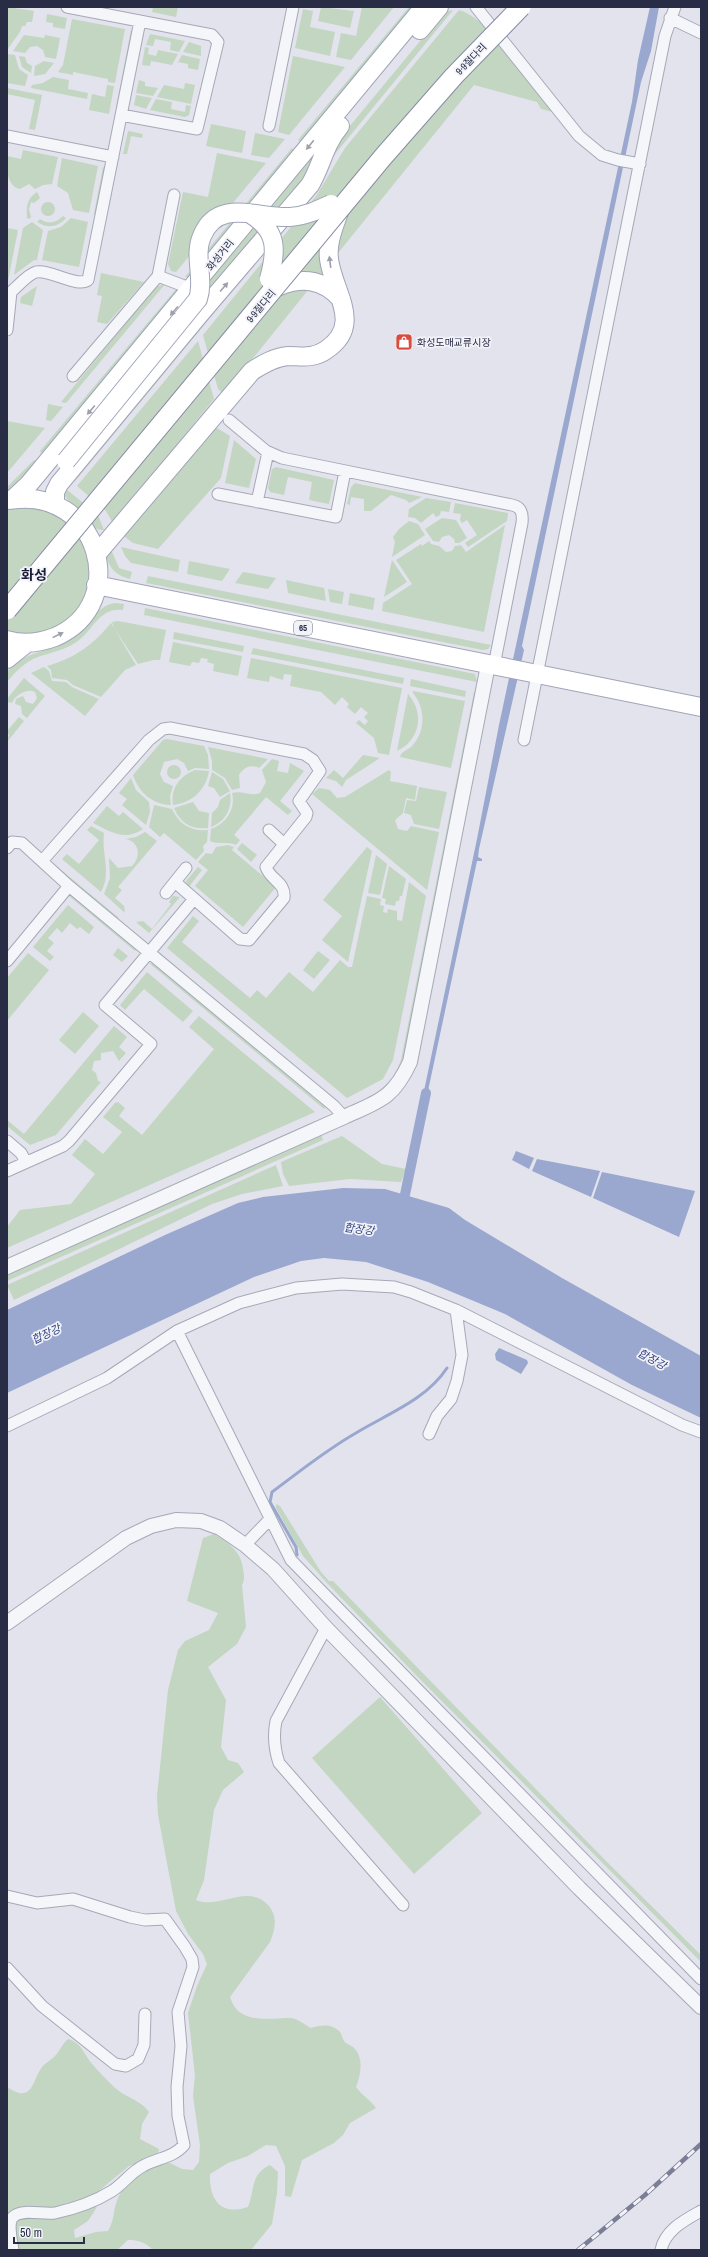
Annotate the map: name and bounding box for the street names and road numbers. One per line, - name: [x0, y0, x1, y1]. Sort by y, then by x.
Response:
- street label: 9·9절다리: [453, 40, 489, 78]
- street label: 화성거리: [203, 237, 237, 273]
- street label: 9·9절다리: [243, 287, 279, 325]
- road number: 65: [294, 621, 312, 635]

